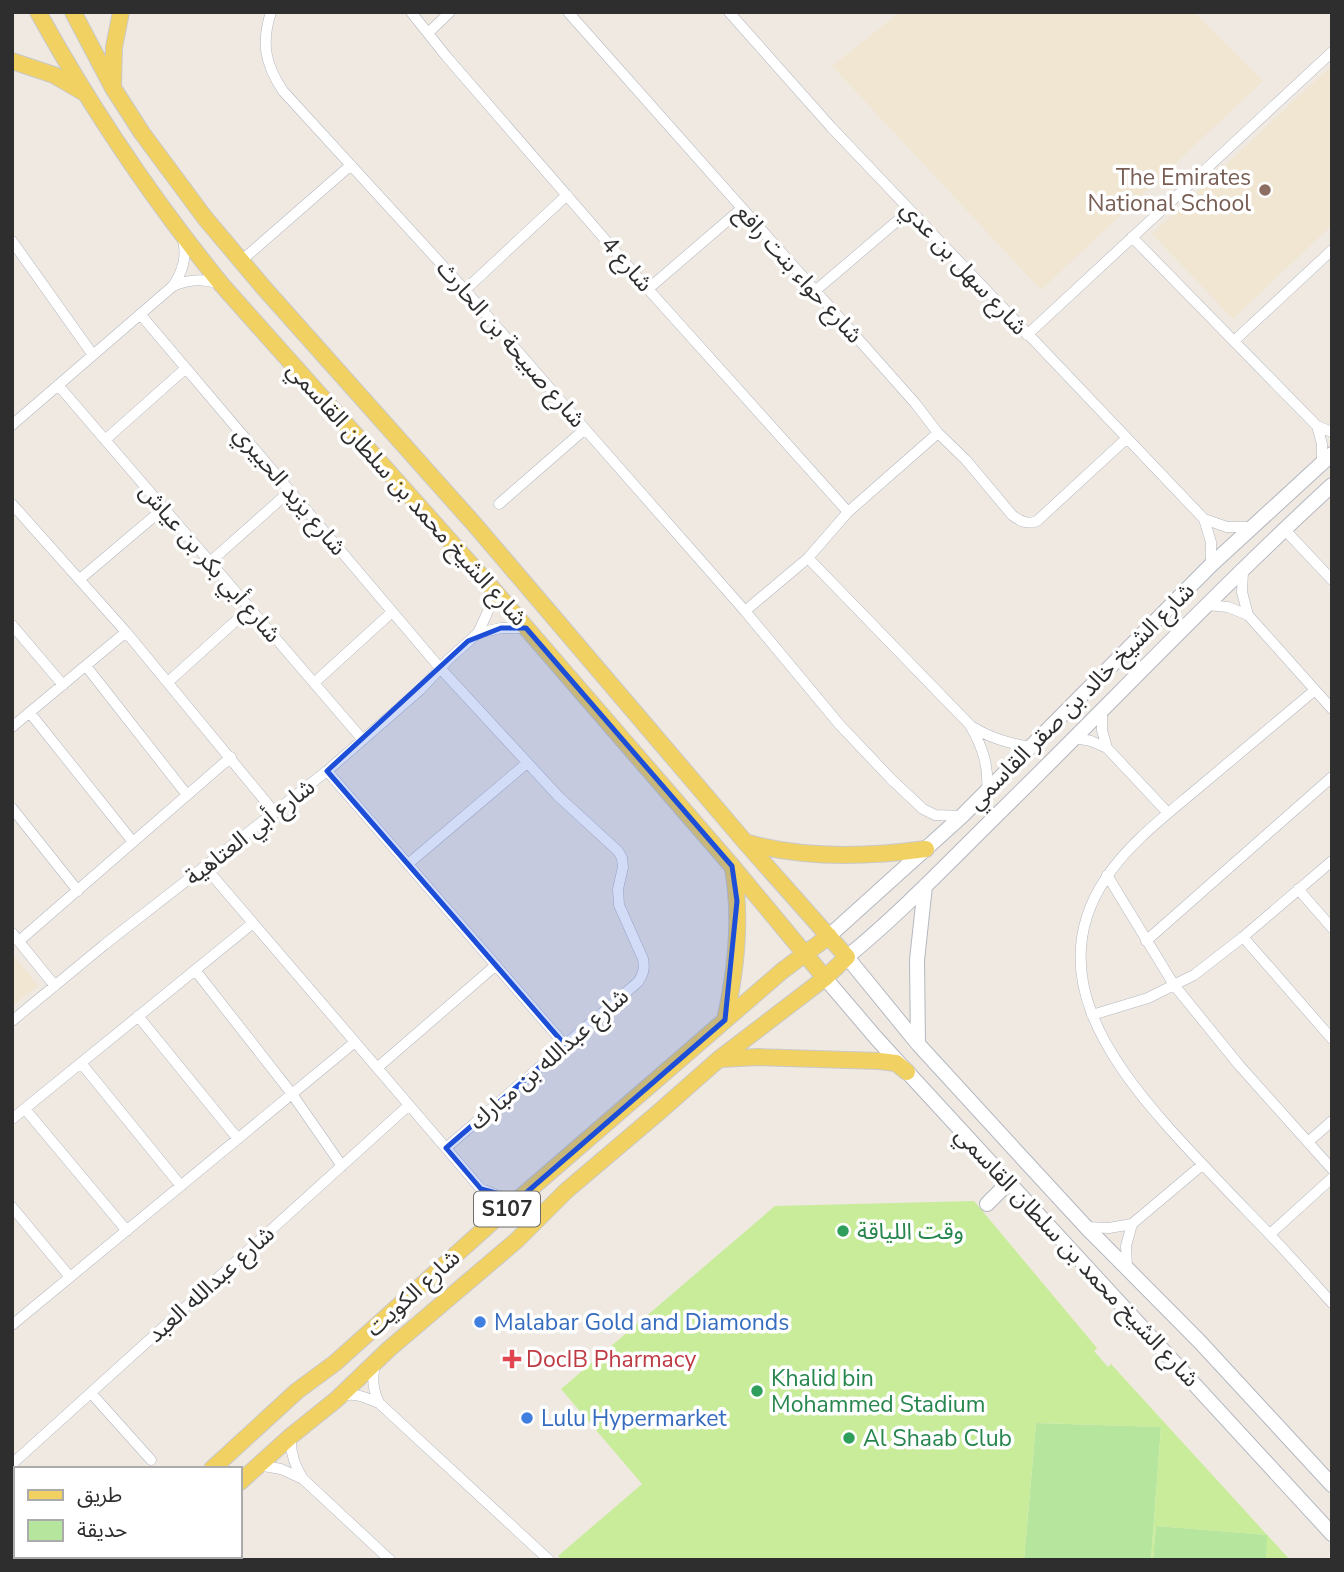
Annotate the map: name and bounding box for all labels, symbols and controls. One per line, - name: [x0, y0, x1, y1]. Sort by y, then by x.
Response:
- place label: The Emirates National School: [1087, 162, 1251, 219]
- marker: The Emirates National School: [1257, 182, 1273, 198]
- street label: شارع سهل بن عدي: [893, 194, 1034, 343]
- street label: شارع حواء بنت رافع: [728, 198, 870, 351]
- street label: شارع 4: [593, 229, 660, 299]
- street label: شارع صبيحة بن الحارث: [429, 254, 592, 435]
- street label: شارع الشيخ محمد بن سلطان القاسمي: [279, 355, 534, 634]
- street label: شارع يزيد الحبيري: [226, 420, 353, 563]
- street label: شارع أبي بكر بن عياش: [131, 477, 288, 650]
- street label: شارع الشيخ خالد بن صقر القاسمي: [961, 576, 1202, 817]
- street label: شارع أبي العتاهية: [179, 772, 322, 894]
- street label: شارع عبدالله بن مبارك: [463, 981, 636, 1138]
- street label: شارع الشيخ محمد بن سلطان القاسمي: [947, 1120, 1206, 1395]
- road number: S107: [474, 1192, 540, 1226]
- place label: وقت اللياقة: [857, 1216, 964, 1247]
- street label: شارع عبدالله العبد: [141, 1218, 282, 1350]
- marker: وقت اللياقة: [835, 1223, 851, 1239]
- street label: شارع الكويت: [359, 1242, 467, 1344]
- place label: Malabar Gold and Diamonds: [494, 1307, 789, 1338]
- marker: Malabar Gold and Diamonds: [472, 1314, 488, 1330]
- place label: DocIB Pharmacy: [526, 1344, 697, 1375]
- marker: DocIB Pharmacy: [504, 1351, 520, 1367]
- place label: Khalid bin Mohammed Stadium: [771, 1363, 985, 1420]
- marker: Khalid bin Mohammed Stadium: [749, 1383, 765, 1399]
- place label: Lulu Hypermarket: [541, 1403, 728, 1434]
- marker: Lulu Hypermarket: [519, 1410, 535, 1426]
- place label: Al Shaab Club: [863, 1423, 1012, 1454]
- marker: Al Shaab Club: [841, 1430, 857, 1446]
- legend: [14, 1467, 242, 1558]
- text: طريق: [77, 1481, 122, 1509]
- text: حديقة: [77, 1516, 127, 1544]

